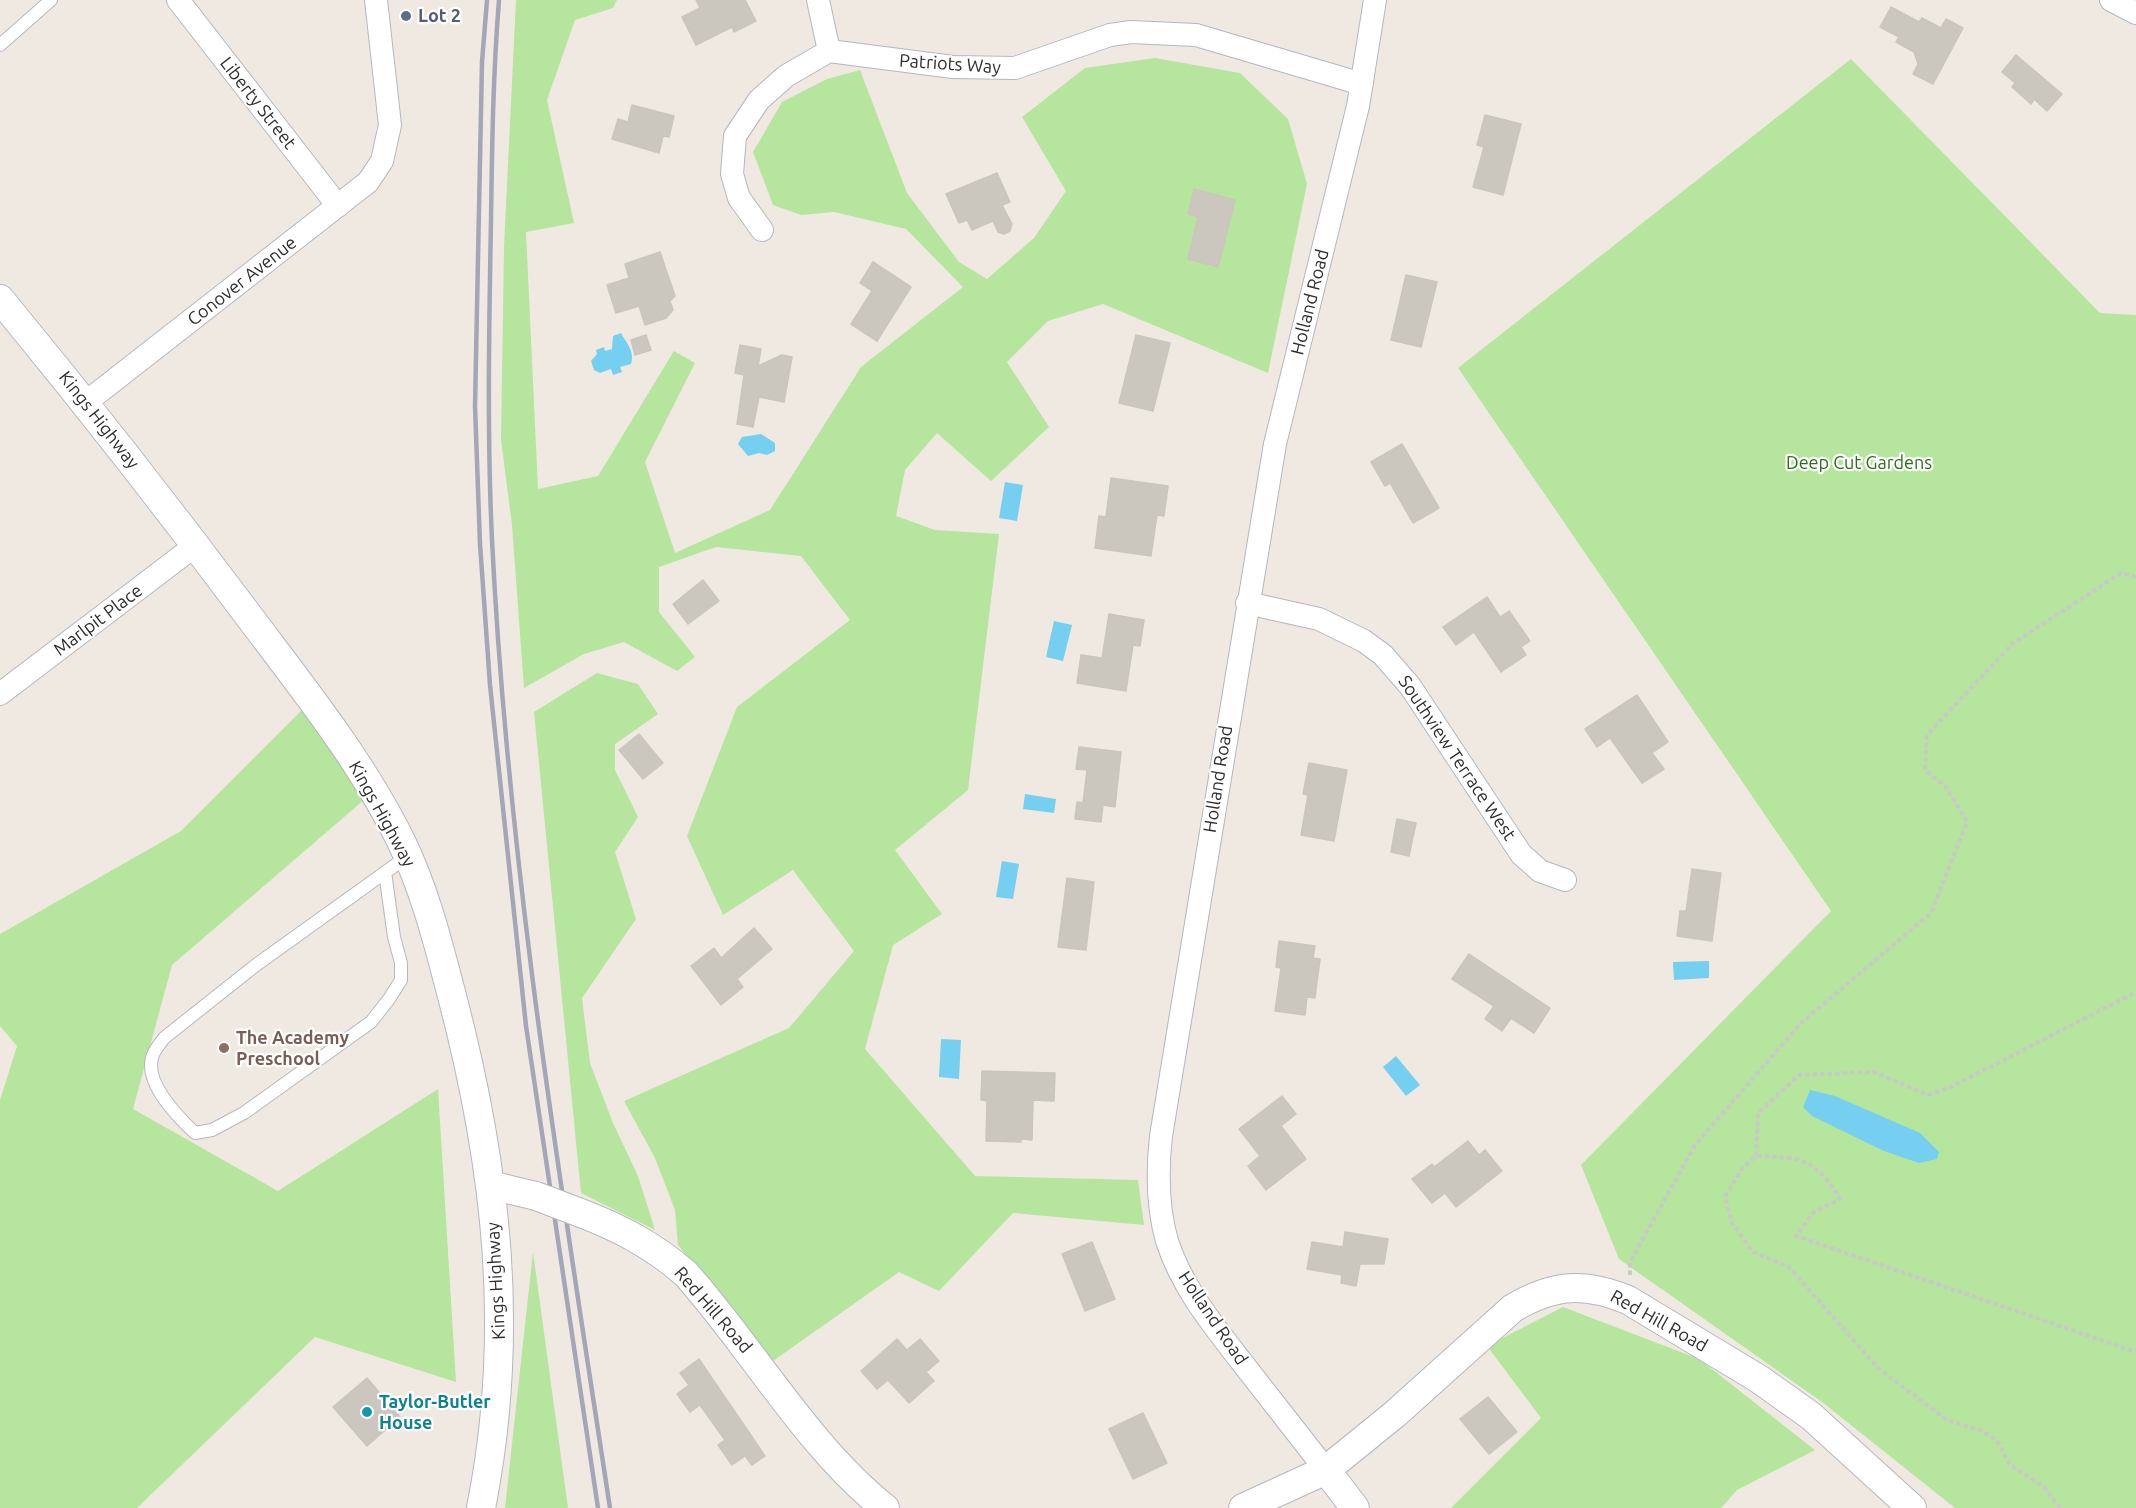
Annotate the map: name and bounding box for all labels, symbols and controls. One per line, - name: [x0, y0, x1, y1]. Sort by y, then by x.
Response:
- place label: Lot 2: [418, 5, 461, 27]
- marker: Lot 2: [399, 9, 413, 23]
- street label: Patriots Way: [898, 50, 1002, 78]
- street label: Liberty Street: [215, 53, 301, 153]
- street label: Conover Avenue: [183, 232, 301, 330]
- street label: Holland Road: [1286, 247, 1334, 357]
- street label: Kings Highway: [54, 367, 144, 473]
- park label: Deep Cut Gardens: [1786, 452, 1932, 474]
- street label: Marlpit Place: [49, 580, 147, 660]
- street label: Southview Terrace West: [1394, 671, 1520, 845]
- street label: Holland Road: [1199, 724, 1237, 834]
- street label: Kings Highway: [344, 757, 420, 871]
- place label: The Academy Preschool: [236, 1027, 349, 1070]
- marker: The Academy Preschool: [217, 1041, 231, 1055]
- street label: Kings Highway: [482, 1222, 510, 1340]
- street label: Red Hill Road: [670, 1262, 756, 1358]
- street label: Holland Road: [1174, 1267, 1252, 1369]
- street label: Red Hill Road: [1607, 1285, 1711, 1357]
- place label: Taylor-Butler House: [379, 1391, 491, 1434]
- marker: Taylor-Butler House: [360, 1405, 374, 1419]

